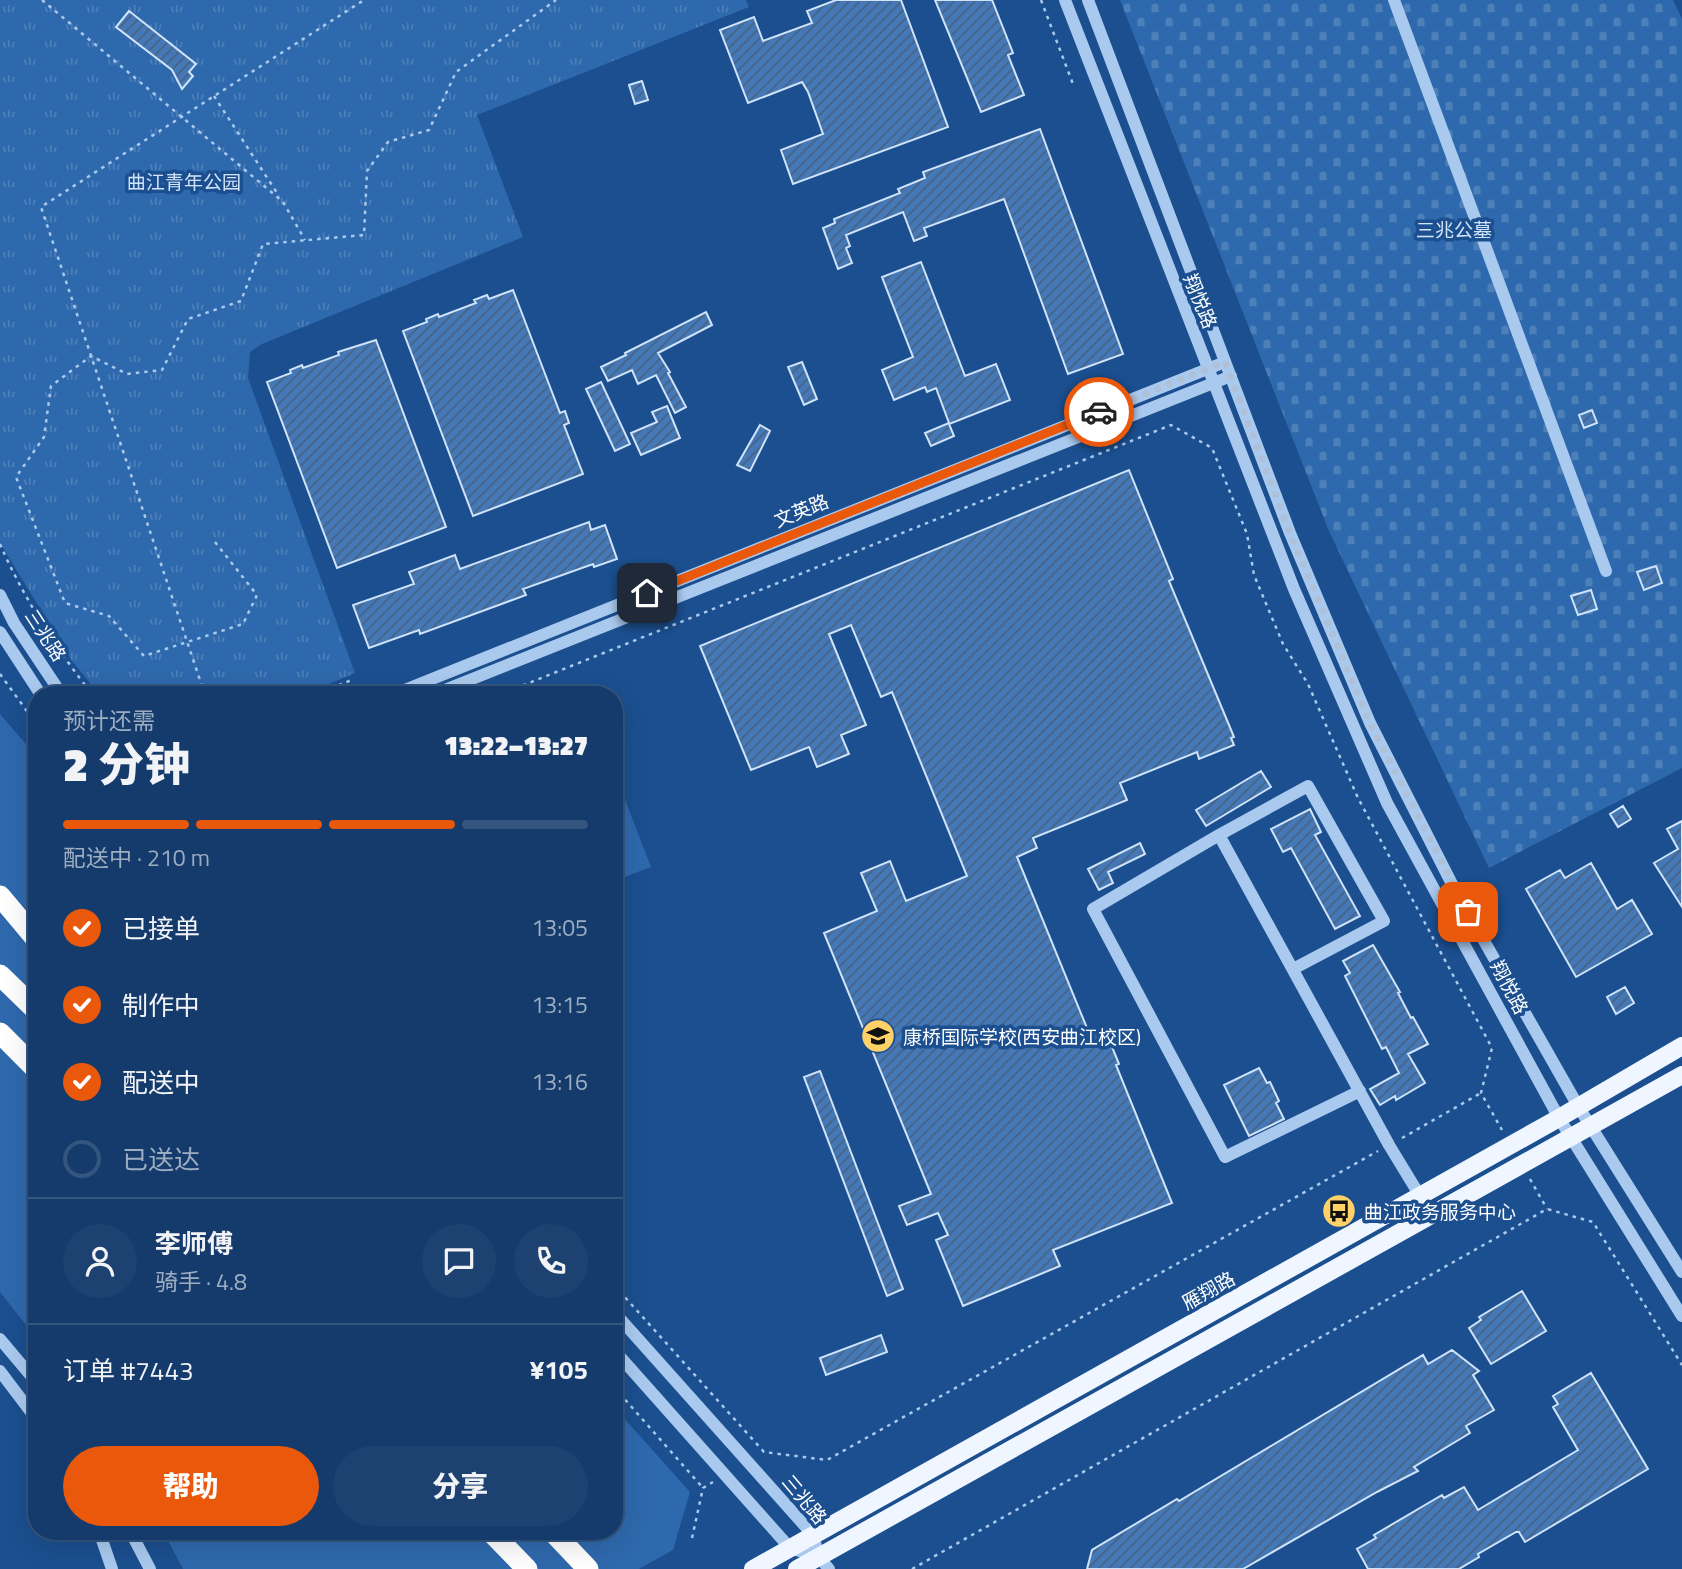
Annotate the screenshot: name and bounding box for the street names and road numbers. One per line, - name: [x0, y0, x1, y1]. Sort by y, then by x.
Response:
- street label: 翔悦路: [1177, 269, 1225, 333]
- street label: 文英路: [769, 486, 833, 534]
- street label: 三兆路: [18, 603, 74, 667]
- street label: 翔悦路: [1484, 955, 1536, 1019]
- street label: 雁翔路: [1176, 1263, 1240, 1317]
- street label: 三兆路: [776, 1468, 834, 1530]

